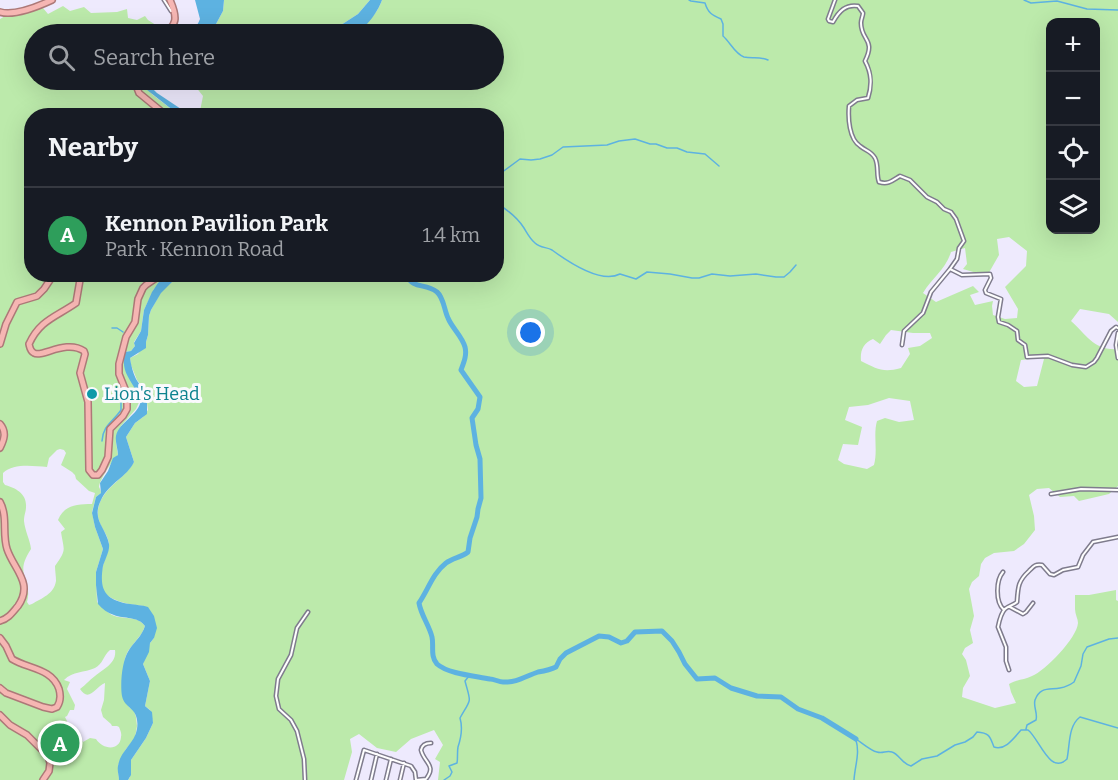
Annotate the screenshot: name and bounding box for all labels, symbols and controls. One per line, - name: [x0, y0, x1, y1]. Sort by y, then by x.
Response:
- map controls: [1046, 18, 1100, 234]
- button: +: [1046, 18, 1100, 72]
- search box: [24, 24, 504, 90]
- icon: search: [45, 41, 78, 74]
- text: Search here: [93, 44, 215, 71]
- button: −: [1046, 72, 1100, 126]
- button: locate: [1046, 126, 1100, 180]
- text: Nearby: [48, 132, 138, 163]
- button: layers: [1046, 180, 1100, 234]
- text: Kennon Pavilion Park: [105, 210, 328, 237]
- text: A: [60, 223, 75, 247]
- text: 1.4 km: [422, 223, 480, 247]
- text: Park · Kennon Road: [105, 237, 284, 261]
- your location: [516, 318, 545, 347]
- place label: Lion's Head: [104, 383, 200, 405]
- marker: Lion's Head: [85, 387, 99, 401]
- pin: A: [40, 720, 80, 766]

